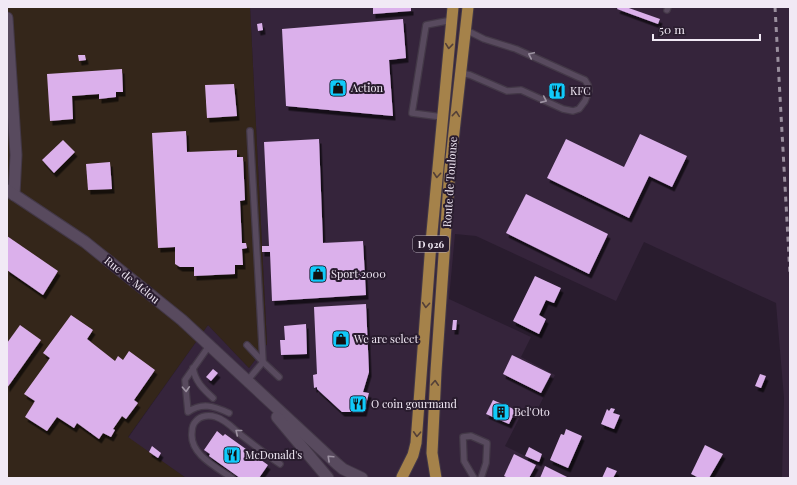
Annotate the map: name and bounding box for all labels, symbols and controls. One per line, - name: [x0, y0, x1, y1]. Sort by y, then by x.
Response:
- scale bar: [653, 16, 760, 42]
- text: 50 m: [659, 21, 685, 37]
- one-way arrow: [445, 43, 454, 49]
- one-way arrow: [527, 52, 535, 60]
- shop icon: Action: [328, 78, 348, 98]
- place label: Action: [350, 80, 383, 95]
- restaurant icon: KFC: [547, 81, 567, 101]
- place label: KFC: [570, 83, 591, 98]
- one-way arrow: [539, 95, 547, 103]
- one-way arrow: [451, 111, 460, 117]
- street label: Route de Toulouse: [439, 136, 460, 228]
- one-way arrow: [433, 172, 442, 178]
- road number: D 926: [413, 236, 449, 252]
- street label: Rue de Mélou: [102, 253, 164, 307]
- shop icon: Sport 2000: [308, 264, 328, 284]
- place label: Sport 2000: [331, 266, 386, 281]
- one-way arrow: [422, 302, 431, 308]
- shop icon: We are select: [331, 329, 351, 349]
- place label: We are select: [353, 331, 418, 346]
- one-way arrow: [431, 380, 440, 386]
- one-way arrow: [181, 386, 190, 392]
- restaurant icon: O coin gourmand: [348, 394, 368, 414]
- place label: O coin gourmand: [371, 396, 458, 411]
- building icon: Bel'Oto: [491, 402, 511, 422]
- place label: Bel'Oto: [514, 404, 550, 419]
- one-way arrow: [236, 430, 243, 437]
- one-way arrow: [412, 431, 421, 437]
- restaurant icon: McDonald's: [222, 445, 242, 465]
- place label: McDonald's: [245, 447, 302, 462]
- one-way arrow: [327, 455, 334, 462]

